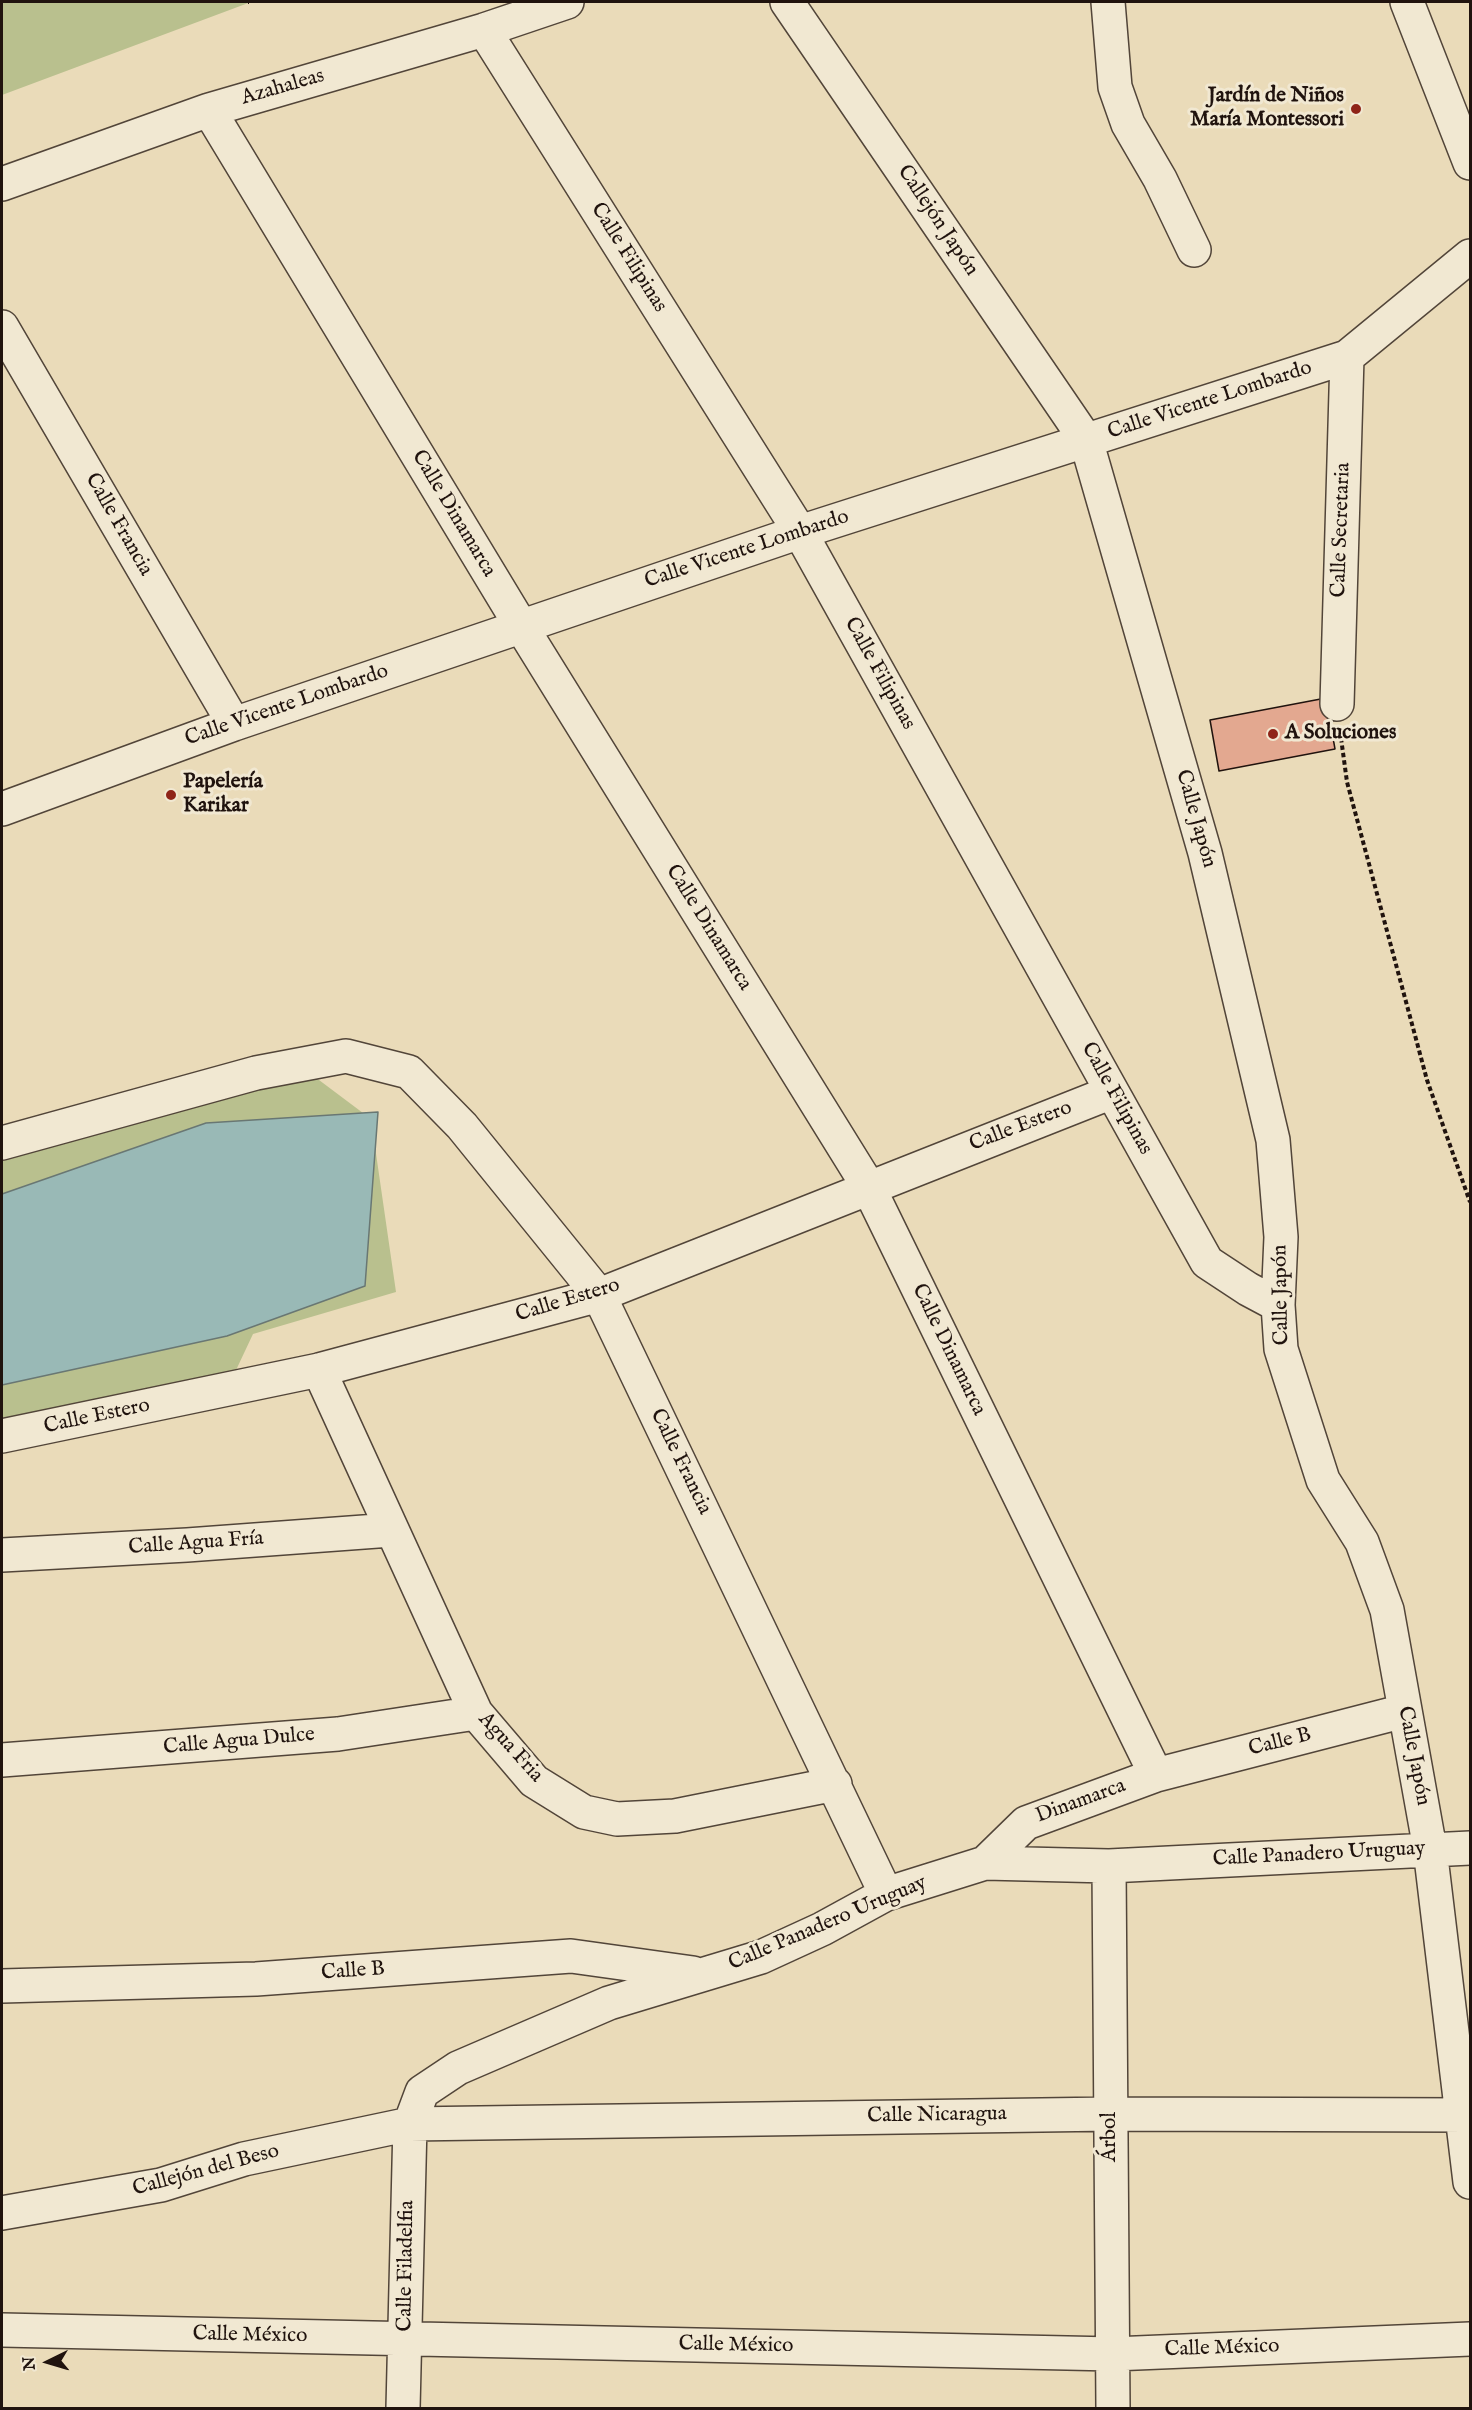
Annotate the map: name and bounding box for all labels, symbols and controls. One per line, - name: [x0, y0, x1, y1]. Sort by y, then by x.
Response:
- street label: Azahaleas: [239, 64, 327, 112]
- place label: Jardín de Niños María Montessori: [1190, 84, 1344, 134]
- marker: Jardín de Niños María Montessori: [1349, 102, 1363, 116]
- street label: Callejón Japón: [891, 161, 983, 281]
- street label: Calle Filipinas: [584, 199, 672, 317]
- street label: Calle Vicente Lombardo: [1105, 356, 1315, 446]
- street label: Calle Dinamarca: [405, 446, 501, 582]
- street label: Calle Secretaria: [1327, 462, 1357, 598]
- street label: Calle Francia: [78, 469, 158, 581]
- street label: Calle Vicente Lombardo: [642, 505, 852, 595]
- street label: Calle Filipinas: [838, 613, 920, 735]
- street label: Calle Vicente Lombardo: [182, 659, 392, 753]
- place label: A Soluciones: [1285, 721, 1396, 747]
- marker: A Soluciones: [1266, 727, 1280, 741]
- street label: Calle Japón: [1169, 767, 1221, 871]
- place label: Papelería Karikar: [183, 770, 263, 820]
- marker: Papelería Karikar: [164, 788, 178, 802]
- street label: Calle Dinamarca: [659, 860, 757, 996]
- street label: Calle Filipinas: [1075, 1038, 1157, 1160]
- street label: Calle Estero: [966, 1096, 1076, 1158]
- street label: Calle Japón: [1269, 1244, 1295, 1346]
- street label: Calle Estero: [513, 1273, 623, 1329]
- street label: Calle Dinamarca: [905, 1280, 991, 1420]
- street label: Calle Estero: [42, 1393, 152, 1441]
- street label: Calle Francia: [644, 1405, 716, 1519]
- street label: Calle Agua Fría: [128, 1527, 264, 1561]
- street label: Calle Japón: [1391, 1704, 1435, 1808]
- street label: Agua Fria: [472, 1708, 548, 1788]
- street label: Calle Agua Dulce: [162, 1723, 316, 1761]
- street label: Calle B: [1246, 1723, 1314, 1763]
- street label: Dinamarca: [1033, 1774, 1129, 1830]
- street label: Calle Panadero Uruguay: [1212, 1837, 1426, 1873]
- street label: Calle Panadero Uruguay: [725, 1871, 931, 1977]
- street label: Calle B: [320, 1957, 386, 1987]
- street label: Calle Nicaragua: [867, 2102, 1007, 2130]
- street label: Árbol: [1098, 2112, 1124, 2162]
- street label: Callejón del Beso: [130, 2139, 282, 2203]
- street label: Calle Filadelfia: [393, 2200, 421, 2332]
- street label: Calle México: [192, 2322, 308, 2350]
- north arrow: [18, 2332, 78, 2392]
- street label: Calle México: [678, 2332, 794, 2360]
- street label: Calle México: [1164, 2334, 1280, 2364]
- text: N: [20, 2356, 41, 2371]

